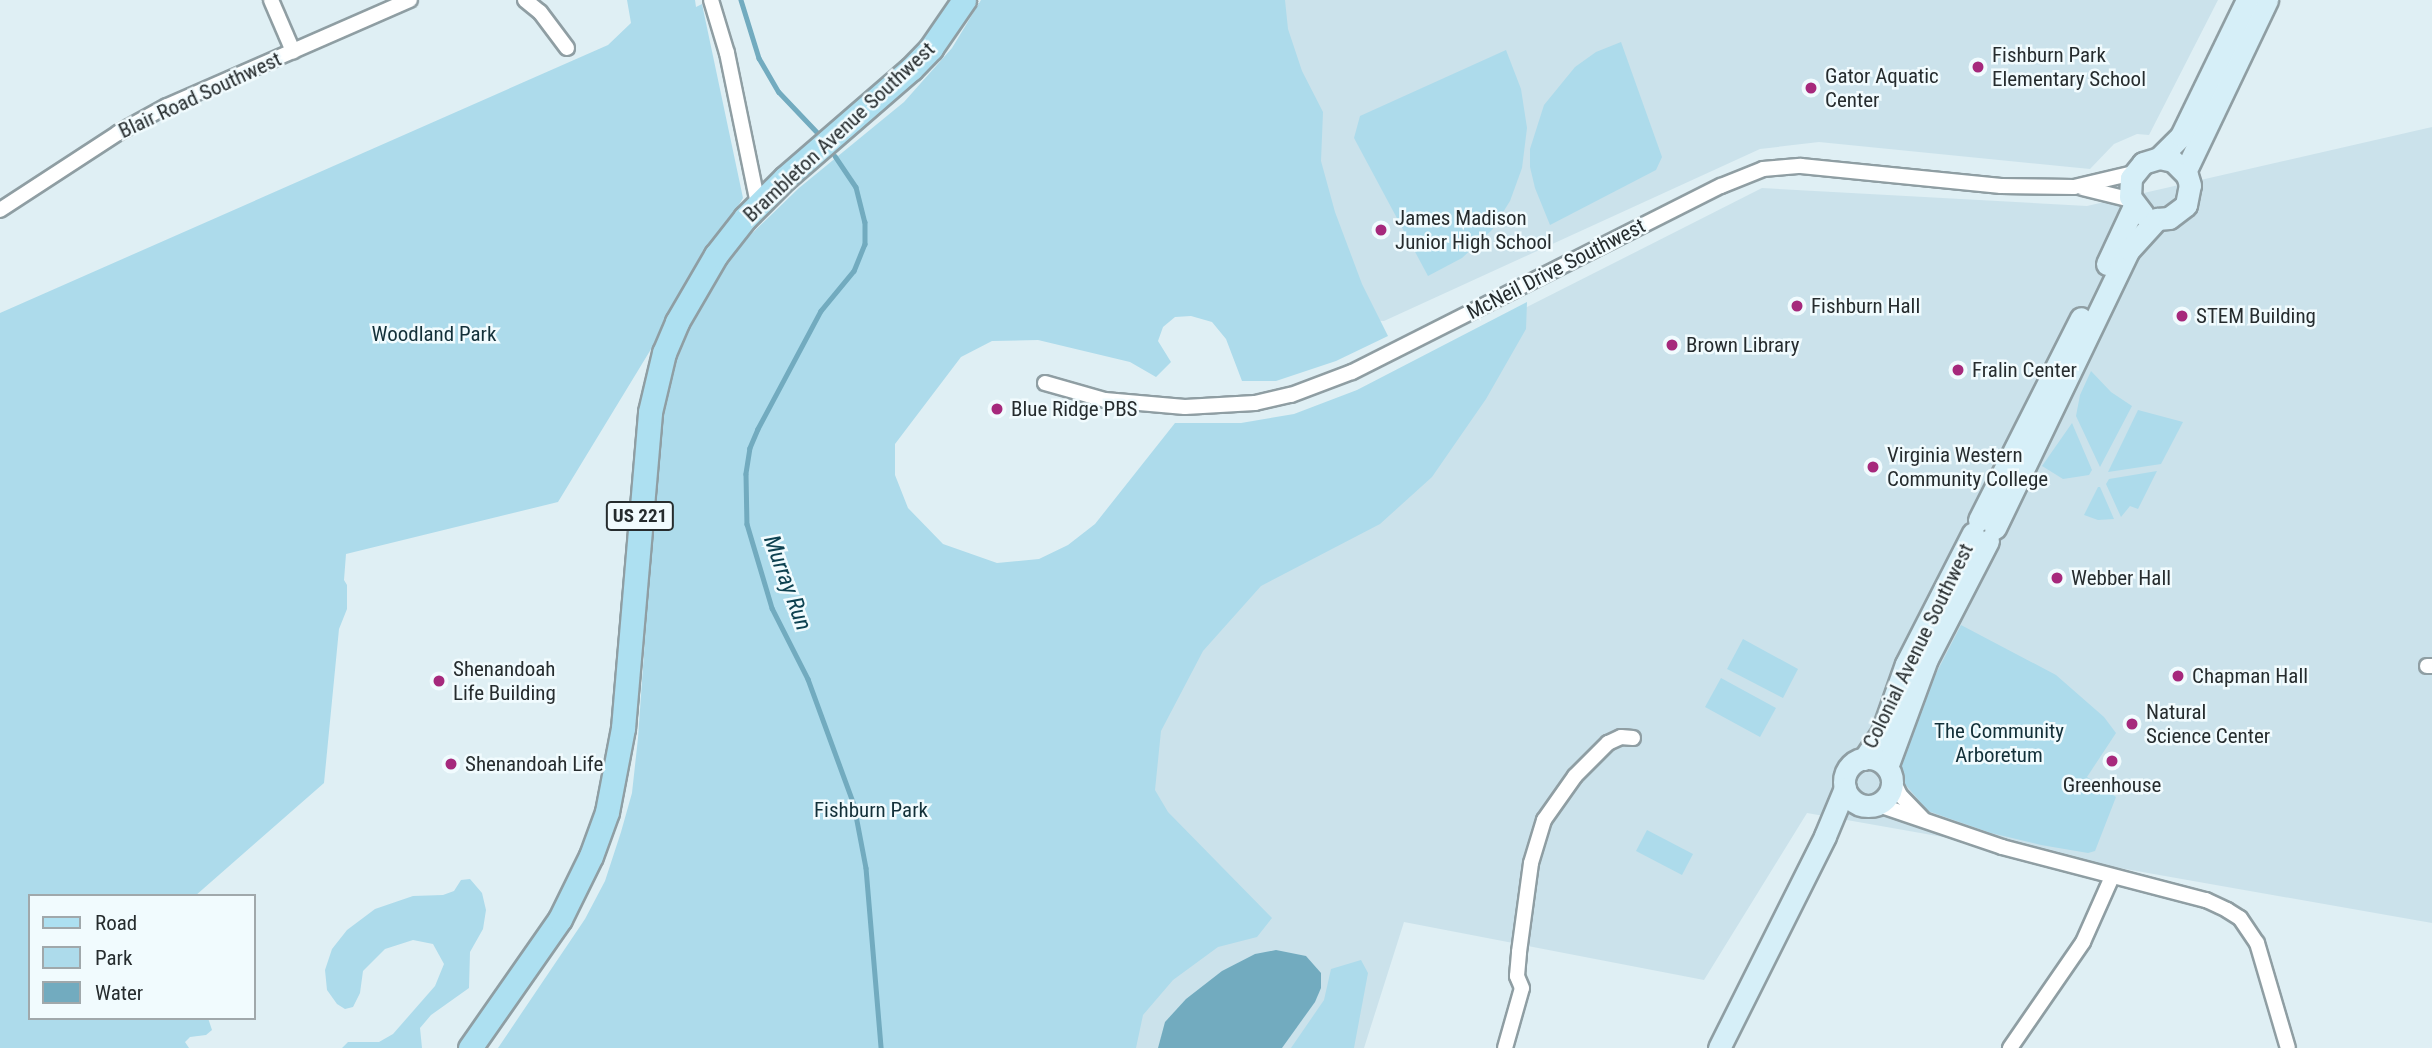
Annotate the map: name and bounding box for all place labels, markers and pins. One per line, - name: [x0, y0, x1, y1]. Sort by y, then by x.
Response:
- place label: Fishburn Park Elementary School: [1992, 42, 2146, 92]
- marker: Fishburn Park Elementary School: [1970, 59, 1986, 75]
- place label: Gator Aquatic Center: [1825, 63, 1939, 113]
- marker: Gator Aquatic Center: [1803, 80, 1819, 96]
- place label: James Madison Junior High School: [1395, 205, 1552, 255]
- marker: James Madison Junior High School: [1373, 222, 1389, 238]
- place label: Fishburn Hall: [1811, 293, 1920, 319]
- marker: Fishburn Hall: [1789, 298, 1805, 314]
- place label: STEM Building: [2196, 303, 2316, 329]
- marker: STEM Building: [2174, 308, 2190, 324]
- place label: Brown Library: [1686, 332, 1799, 358]
- marker: Brown Library: [1664, 337, 1680, 353]
- place label: Fralin Center: [1972, 357, 2077, 383]
- marker: Fralin Center: [1950, 362, 1966, 378]
- place label: Blue Ridge PBS: [1011, 396, 1137, 422]
- marker: Blue Ridge PBS: [989, 401, 1005, 417]
- place label: Virginia Western Community College: [1887, 442, 2048, 492]
- marker: Virginia Western Community College: [1865, 459, 1881, 475]
- place label: Webber Hall: [2071, 565, 2171, 591]
- marker: Webber Hall: [2049, 570, 2065, 586]
- place label: Shenandoah Life Building: [453, 656, 556, 706]
- place label: Chapman Hall: [2192, 663, 2308, 689]
- marker: Chapman Hall: [2170, 668, 2186, 684]
- marker: Shenandoah Life Building: [431, 673, 447, 689]
- place label: Natural Science Center: [2146, 699, 2270, 749]
- marker: Natural Science Center: [2124, 716, 2140, 732]
- place label: Shenandoah Life: [465, 751, 603, 777]
- marker: Greenhouse: [2104, 753, 2120, 769]
- marker: Shenandoah Life: [443, 756, 459, 772]
- place label: Greenhouse: [2063, 772, 2161, 798]

